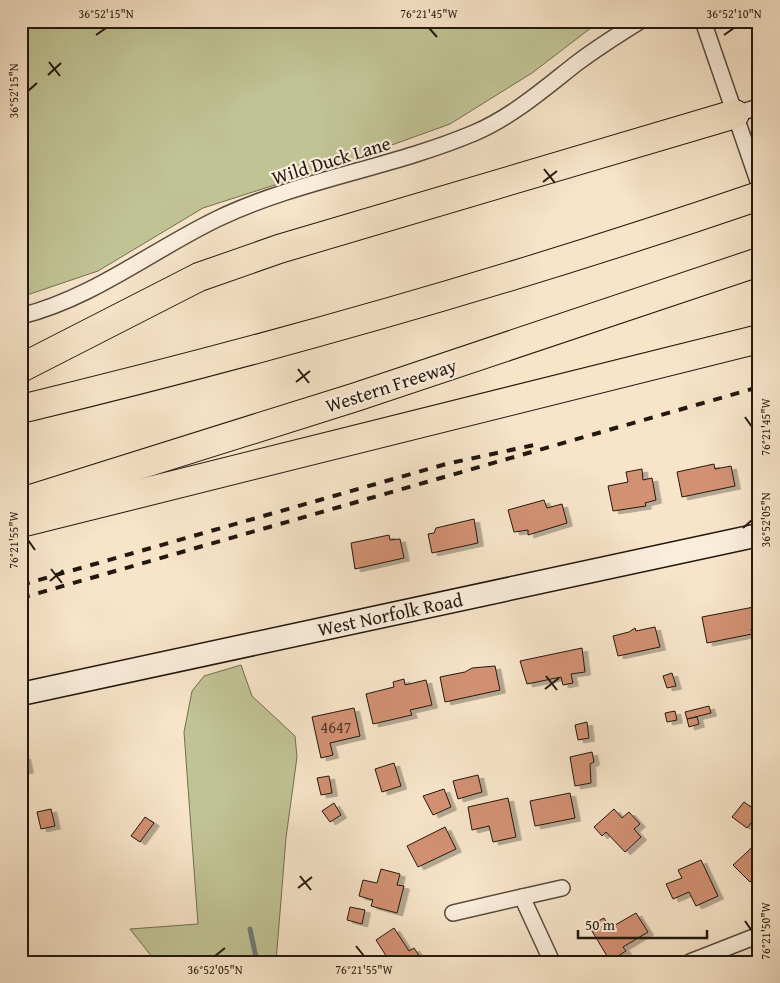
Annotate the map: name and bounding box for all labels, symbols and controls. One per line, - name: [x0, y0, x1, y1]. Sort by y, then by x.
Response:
- text: 36°52'15"N: [78, 5, 134, 22]
- text: 76°21'45"W: [400, 5, 459, 22]
- text: 36°52'10"N: [706, 5, 762, 22]
- text: 36°52'15"N: [5, 63, 22, 119]
- street label: Wild Duck Lane: [268, 129, 394, 191]
- street label: Western Freeway: [322, 350, 461, 419]
- text: 76°21'45"W: [757, 397, 774, 456]
- text: 36°52'05"N: [757, 492, 774, 548]
- text: 76°21'55"W: [5, 510, 22, 569]
- street label: West Norfolk Road: [315, 585, 466, 643]
- house number: 4647: [321, 715, 352, 739]
- text: 76°21'50"W: [757, 901, 774, 960]
- scale bar: [578, 908, 706, 940]
- text: 50 m: [585, 914, 616, 935]
- text: 36°52'05"N: [187, 961, 243, 978]
- text: 76°21'55"W: [335, 961, 394, 978]

